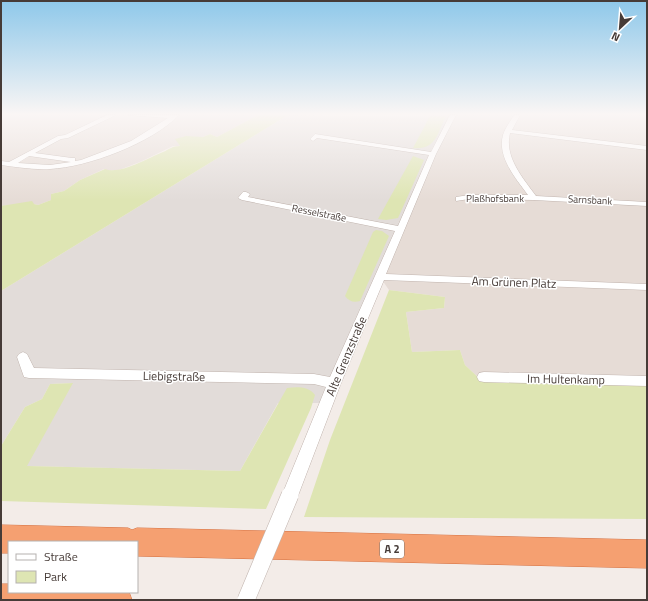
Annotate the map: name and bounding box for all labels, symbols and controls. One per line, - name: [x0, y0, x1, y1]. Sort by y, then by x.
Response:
- north arrow: [600, 8, 640, 48]
- text: N: [609, 28, 623, 46]
- street label: Plaßhofsbank: [466, 191, 524, 206]
- street label: Sarnsbank: [567, 191, 613, 209]
- street label: Resselstraße: [290, 200, 348, 226]
- street label: Am Grünen Platz: [471, 271, 557, 293]
- street label: Alte Grenzstraße: [321, 313, 371, 399]
- street label: Liebigstraße: [143, 366, 205, 386]
- street label: Im Hultenkamp: [527, 369, 605, 389]
- road number: A 2: [380, 540, 404, 558]
- legend: [8, 541, 138, 593]
- text: Straße: [44, 547, 78, 566]
- text: Park: [44, 567, 67, 586]

